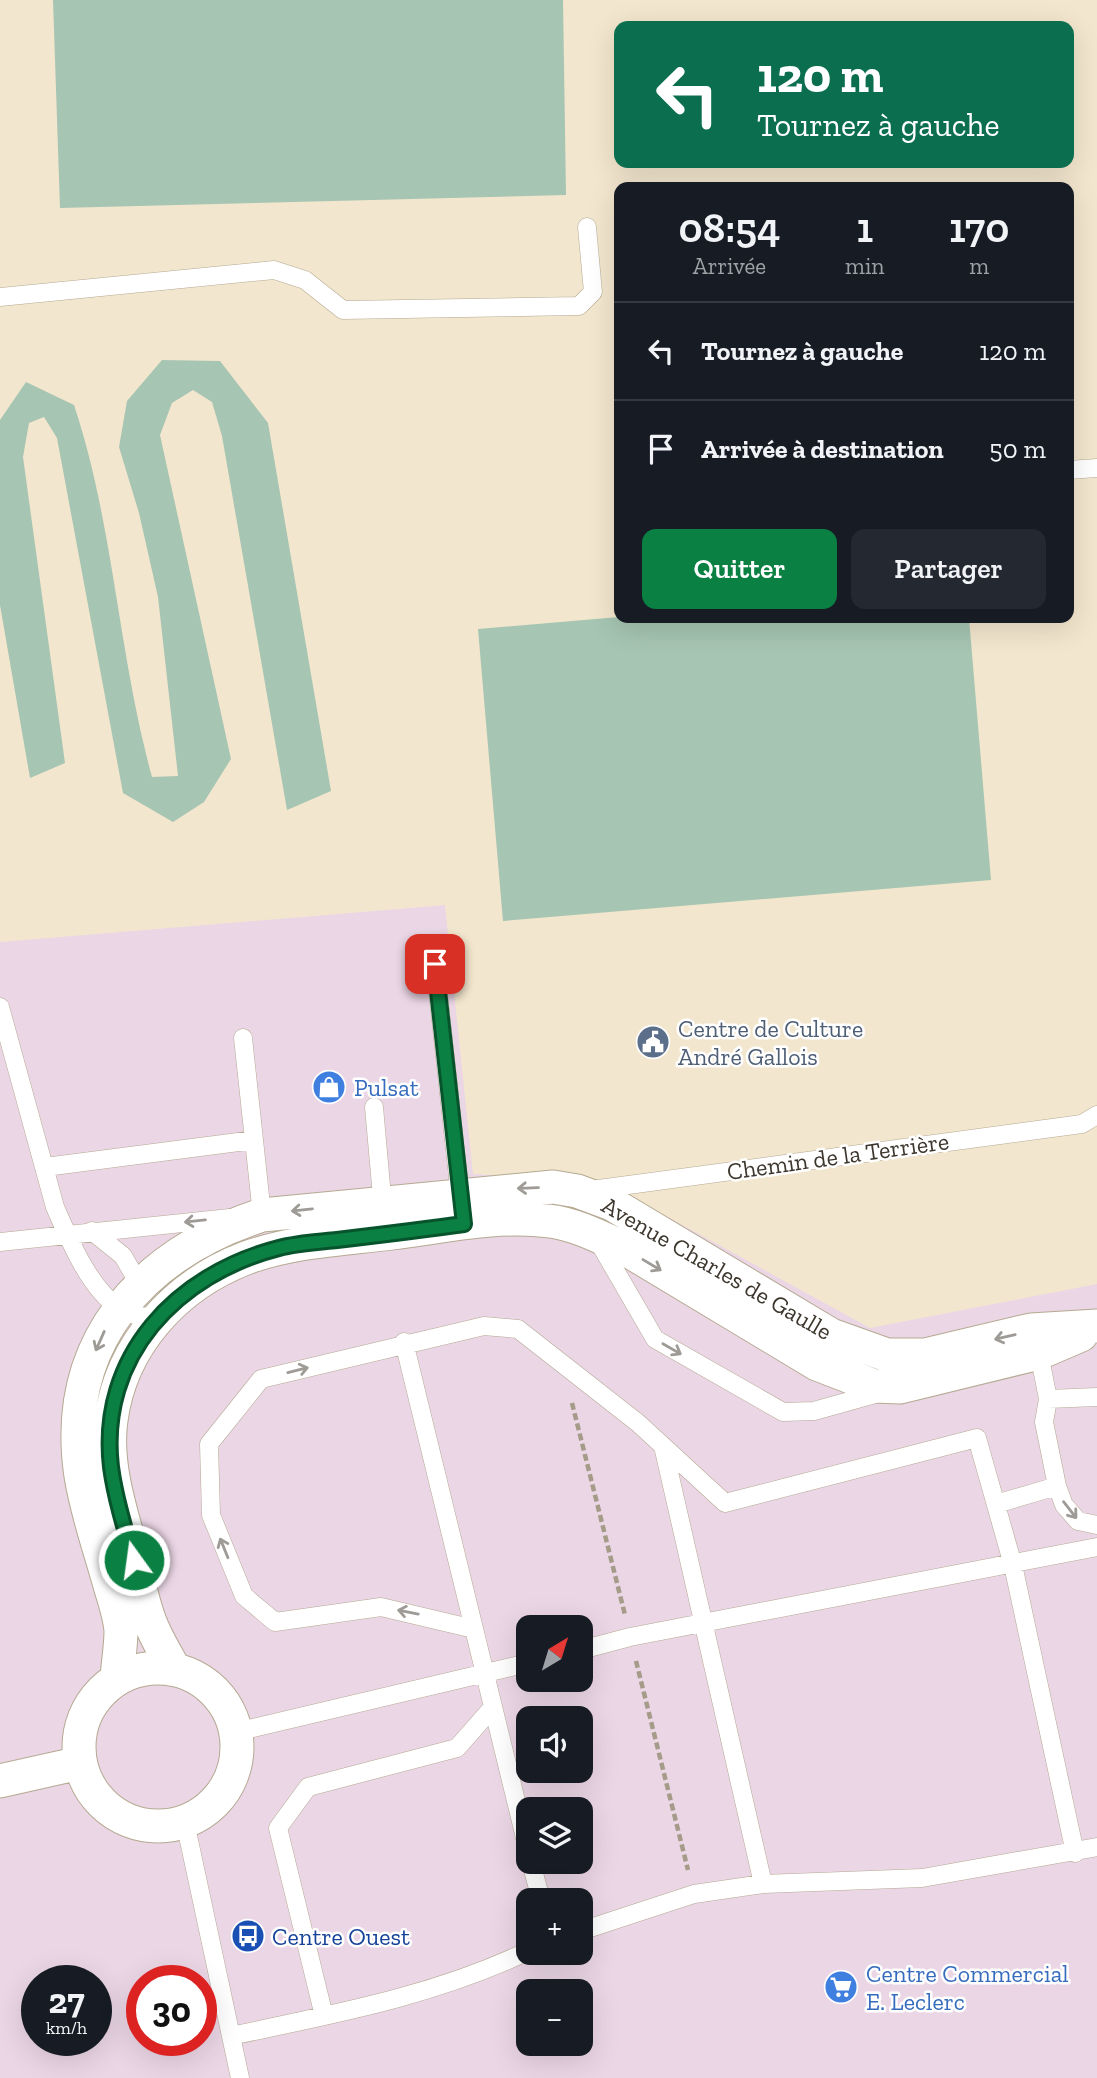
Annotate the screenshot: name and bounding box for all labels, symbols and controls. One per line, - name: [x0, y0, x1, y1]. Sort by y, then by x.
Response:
- text: 120 m: [757, 46, 883, 105]
- icon: left: [642, 49, 733, 140]
- text: Tournez à gauche: [757, 106, 1000, 144]
- text: 08:54: [678, 202, 781, 253]
- text: 1: [856, 202, 873, 253]
- text: 170: [949, 202, 1009, 253]
- text: Arrivée: [693, 252, 766, 280]
- text: min: [845, 252, 885, 280]
- text: m: [969, 252, 989, 280]
- icon: left: [642, 332, 680, 370]
- text: Tournez à gauche: [701, 335, 903, 367]
- text: 120 m: [979, 335, 1046, 367]
- icon: arrive: [642, 430, 680, 468]
- text: Arrivée à destination: [701, 433, 944, 465]
- text: 50 m: [989, 433, 1046, 465]
- button: Quitter: [642, 529, 837, 609]
- button: Partager: [851, 529, 1046, 609]
- pin: [405, 934, 465, 994]
- icon: arrive: [416, 945, 454, 983]
- place label: Centre de Culture André Gallois: [678, 1014, 863, 1071]
- public building icon: Centre de Culture André Gallois: [634, 1023, 672, 1061]
- shop icon: Pulsat: [310, 1068, 348, 1106]
- place label: Pulsat: [354, 1073, 419, 1102]
- street label: Chemin de la Terrière: [725, 1126, 951, 1186]
- one-way arrow: [517, 1182, 540, 1195]
- street label: Avenue Charles de Gaulle: [597, 1190, 837, 1346]
- one-way arrow: [291, 1204, 314, 1217]
- one-way arrow: [184, 1215, 206, 1228]
- one-way arrow: [642, 1258, 662, 1272]
- one-way arrow: [93, 1330, 106, 1351]
- one-way arrow: [994, 1330, 1017, 1344]
- one-way arrow: [661, 1342, 681, 1356]
- one-way arrow: [286, 1363, 308, 1376]
- one-way arrow: [1062, 1501, 1077, 1519]
- position arrow: [97, 1523, 171, 1597]
- one-way arrow: [217, 1538, 230, 1559]
- one-way arrow: [397, 1605, 420, 1619]
- north arrow: [516, 1615, 593, 1692]
- map controls: [516, 1615, 593, 2056]
- button: sound: [516, 1706, 593, 1783]
- button: layers: [516, 1797, 593, 1874]
- button: +: [516, 1888, 593, 1965]
- bus stop icon: Centre Ouest: [229, 1917, 267, 1955]
- place label: Centre Ouest: [272, 1922, 410, 1951]
- place label: Centre Commercial E. Leclerc: [866, 1959, 1069, 2016]
- speed limit sign: 30: [126, 1965, 217, 2056]
- supermarket icon: Centre Commercial E. Leclerc: [822, 1968, 860, 2006]
- button: −: [516, 1979, 593, 2056]
- text: 27: [48, 1980, 85, 2022]
- text: km/h: [46, 2017, 87, 2039]

